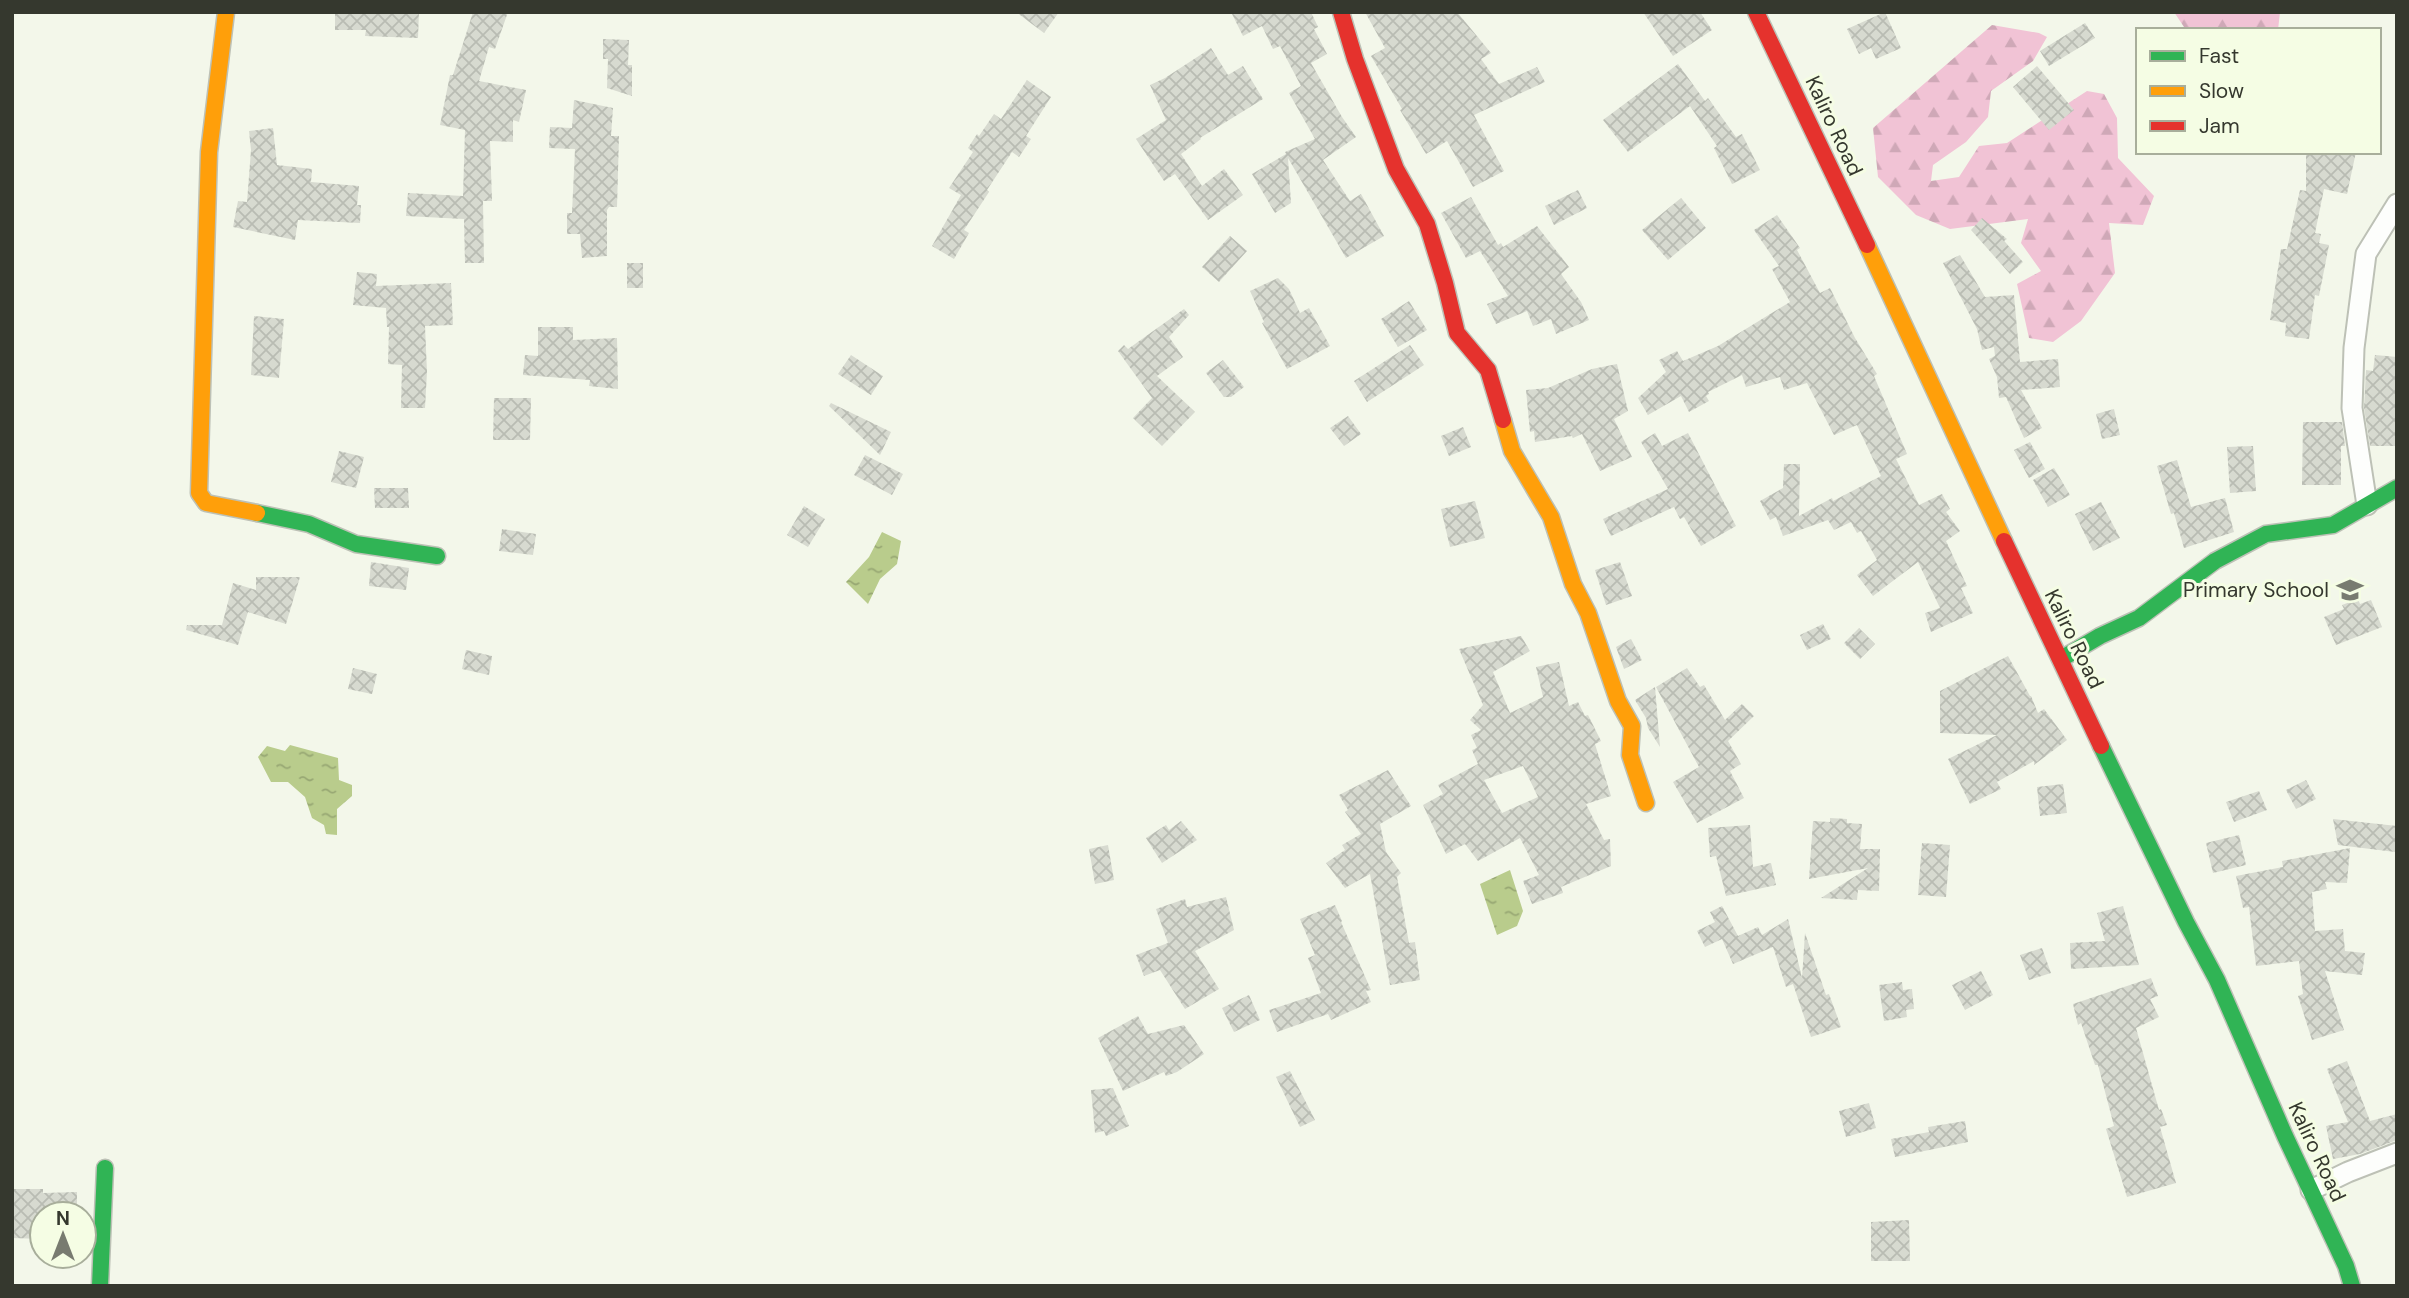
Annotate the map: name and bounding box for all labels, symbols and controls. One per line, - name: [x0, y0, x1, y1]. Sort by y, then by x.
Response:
- legend: [2136, 28, 2381, 154]
- text: Fast: [2199, 42, 2239, 70]
- street label: Kaliro Road: [1799, 71, 1869, 181]
- text: Slow: [2199, 77, 2244, 105]
- text: Jam: [2199, 112, 2240, 140]
- school or university icon: Primary School: [2335, 575, 2365, 605]
- place label: Primary School: [2183, 576, 2329, 604]
- street label: Kaliro Road: [2038, 585, 2110, 693]
- street label: Kaliro Road: [2282, 1097, 2352, 1207]
- north arrow: [28, 1200, 98, 1270]
- text: N: [56, 1206, 70, 1231]

